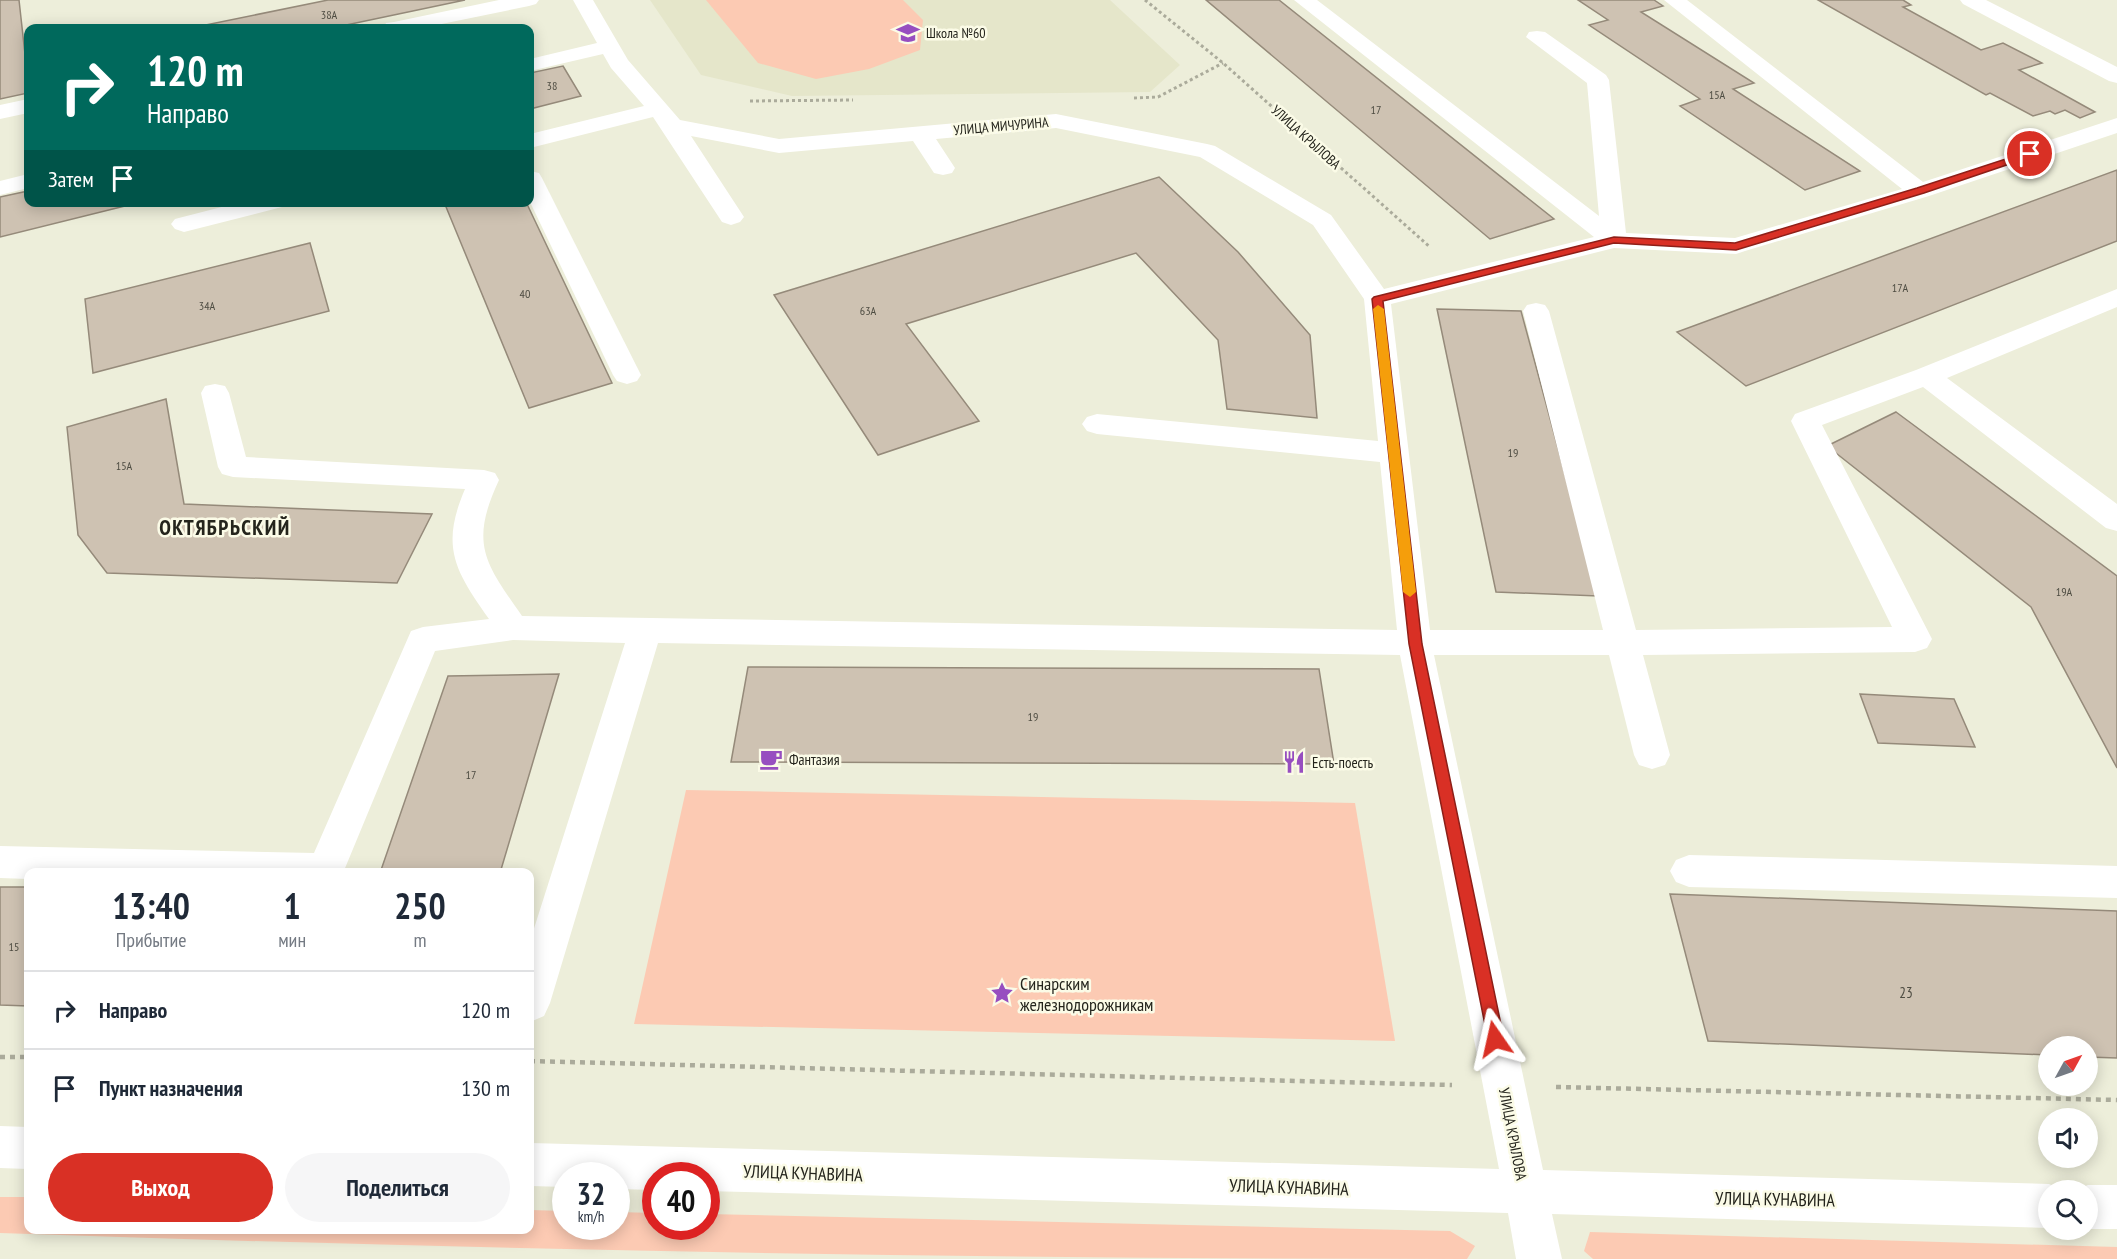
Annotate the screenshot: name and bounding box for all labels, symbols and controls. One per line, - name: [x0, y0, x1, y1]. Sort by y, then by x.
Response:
- house number: 38А: [321, 7, 338, 22]
- school or university icon: Школа №60: [895, 20, 921, 46]
- place label: Школа №60: [926, 24, 986, 42]
- text: 120 m: [147, 43, 244, 98]
- icon: right: [48, 48, 126, 126]
- house number: 38: [547, 78, 557, 93]
- house number: 15А: [1709, 87, 1726, 102]
- text: Направо: [147, 96, 229, 130]
- street label: УЛИЦА КРЫЛОВА: [1267, 101, 1345, 173]
- house number: 17: [1371, 102, 1381, 117]
- street label: УЛИЦА МИЧУРИНА: [953, 113, 1050, 139]
- pin: [2004, 128, 2055, 179]
- icon: arrive: [2013, 137, 2046, 170]
- icon: arrive: [106, 162, 139, 195]
- text: Затем: [48, 165, 94, 193]
- house number: 17А: [1892, 280, 1909, 295]
- house number: 40: [520, 286, 530, 301]
- house number: 34А: [199, 298, 216, 313]
- house number: 63А: [860, 303, 877, 318]
- house number: 19: [1508, 445, 1518, 460]
- house number: 15А: [116, 458, 133, 473]
- district label: ОКТЯБРЬСКИЙ: [159, 514, 291, 541]
- house number: 19А: [2056, 584, 2073, 599]
- house number: 19: [1028, 709, 1038, 724]
- cafe icon: Фантазия: [758, 746, 784, 772]
- restaurant icon: Есть-поесть: [1281, 749, 1307, 775]
- place label: Фантазия: [789, 750, 840, 769]
- place label: Есть-поесть: [1312, 753, 1373, 772]
- house number: 17: [466, 767, 476, 782]
- text: 13:40: [112, 882, 190, 929]
- text: 1: [284, 882, 301, 929]
- text: 250: [394, 882, 446, 929]
- text: Прибытие: [116, 927, 187, 953]
- text: мин: [278, 927, 306, 953]
- text: m: [414, 927, 427, 953]
- house number: 15: [9, 939, 19, 954]
- place label: Синарским железнодорожникам: [1020, 972, 1154, 1016]
- place icon: Синарским железнодорожникам: [989, 980, 1015, 1006]
- house number: 23: [1899, 983, 1913, 1002]
- icon: right: [48, 994, 81, 1027]
- text: Направо: [99, 996, 167, 1024]
- text: 120 m: [461, 996, 510, 1024]
- position arrow: [1463, 1007, 1527, 1071]
- north arrow: [2038, 1036, 2098, 1096]
- map controls: [2038, 1036, 2098, 1240]
- icon: arrive: [48, 1072, 81, 1105]
- text: Пункт назначения: [99, 1074, 243, 1102]
- text: 130 m: [461, 1074, 510, 1102]
- street label: УЛИЦА КРЫЛОВА: [1495, 1086, 1531, 1183]
- button: sound: [2038, 1108, 2098, 1168]
- button: Выход: [48, 1153, 273, 1222]
- button: Поделиться: [285, 1153, 510, 1222]
- street label: УЛИЦА КУНАВИНА: [743, 1159, 864, 1187]
- speed limit sign: 40: [642, 1162, 720, 1240]
- street label: УЛИЦА КУНАВИНА: [1229, 1173, 1350, 1201]
- text: 32: [577, 1174, 605, 1213]
- button: search: [2038, 1180, 2098, 1240]
- street label: УЛИЦА КУНАВИНА: [1715, 1186, 1836, 1212]
- text: km/h: [578, 1207, 604, 1226]

